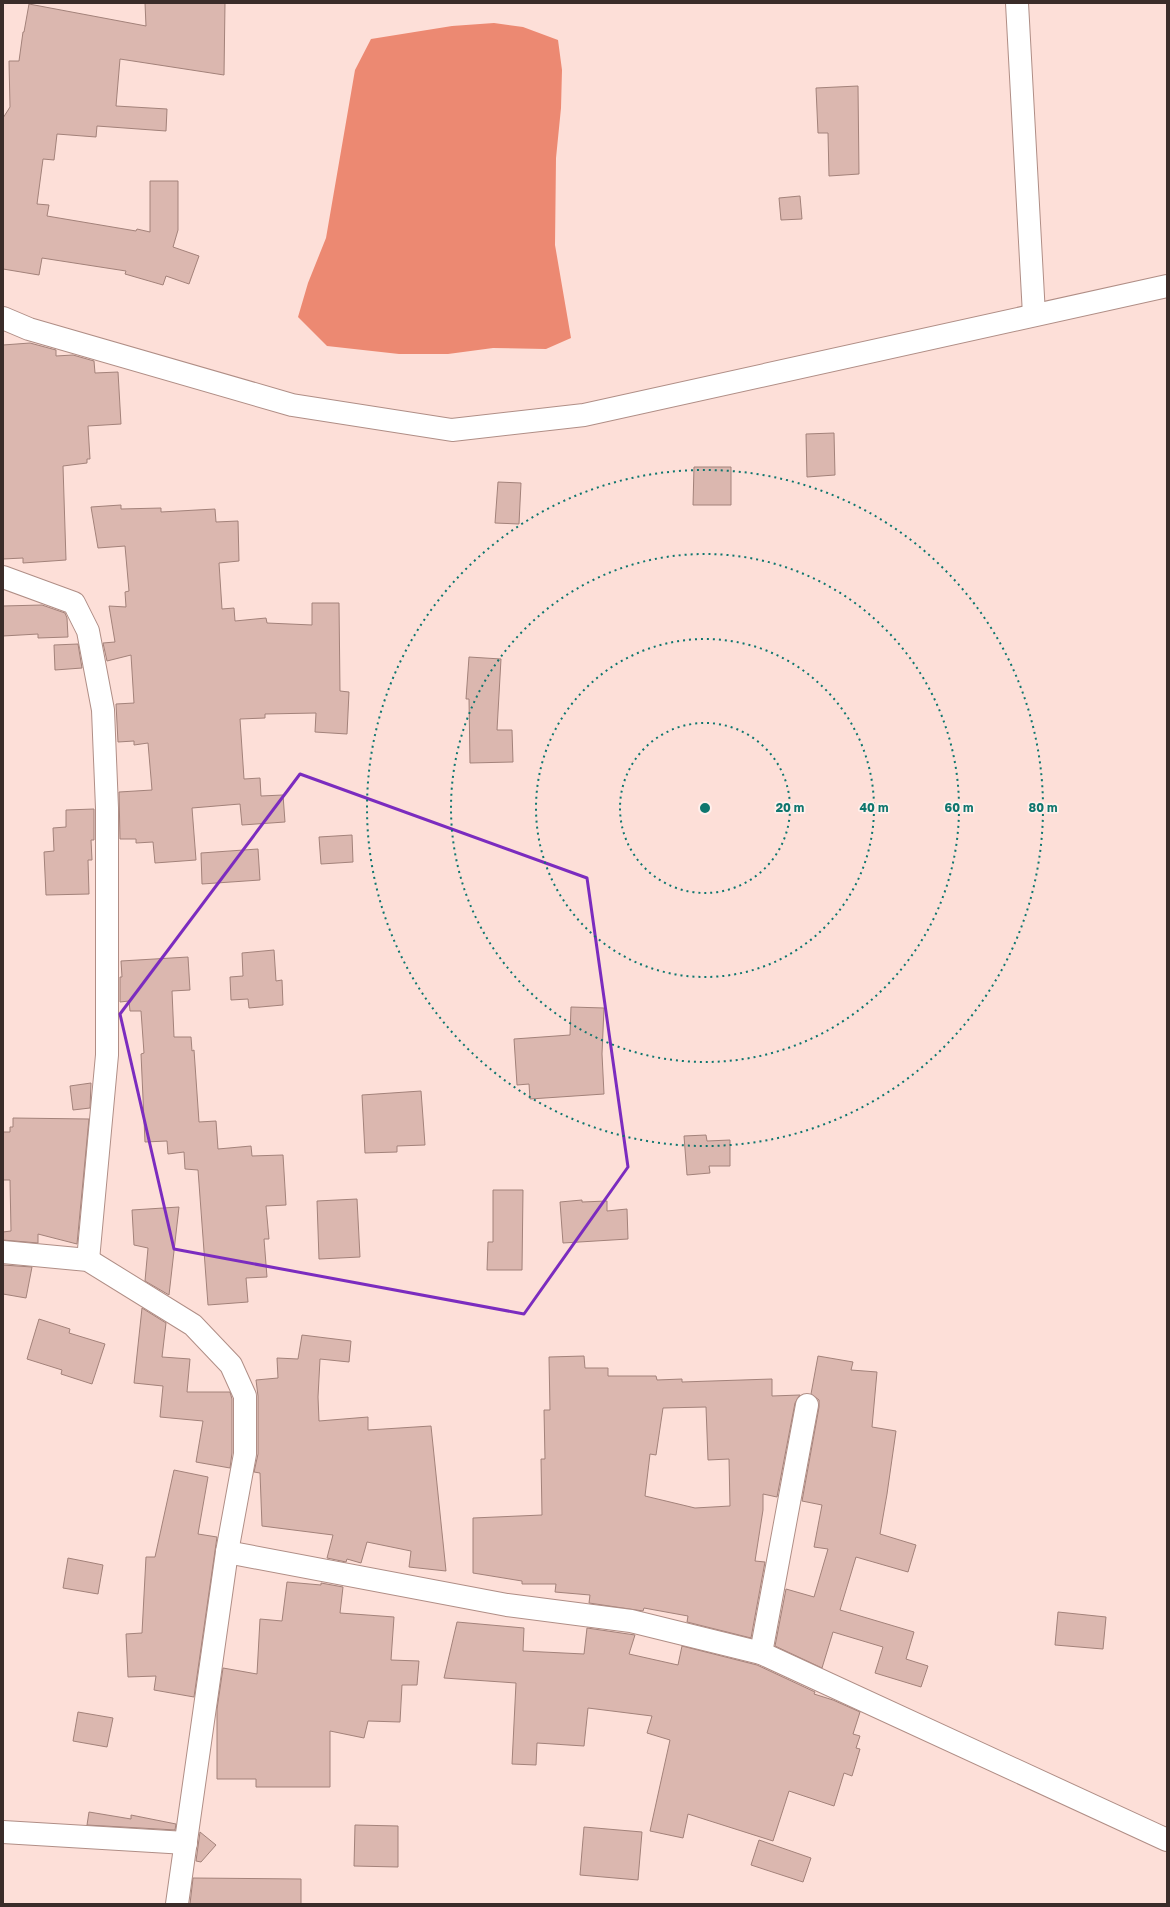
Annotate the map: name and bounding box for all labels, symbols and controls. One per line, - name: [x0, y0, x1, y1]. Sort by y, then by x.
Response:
- text: 20 m: [776, 800, 804, 815]
- text: 40 m: [860, 800, 888, 815]
- text: 60 m: [945, 800, 973, 815]
- text: 80 m: [1029, 800, 1057, 815]
- centre of rings: [698, 801, 712, 815]

